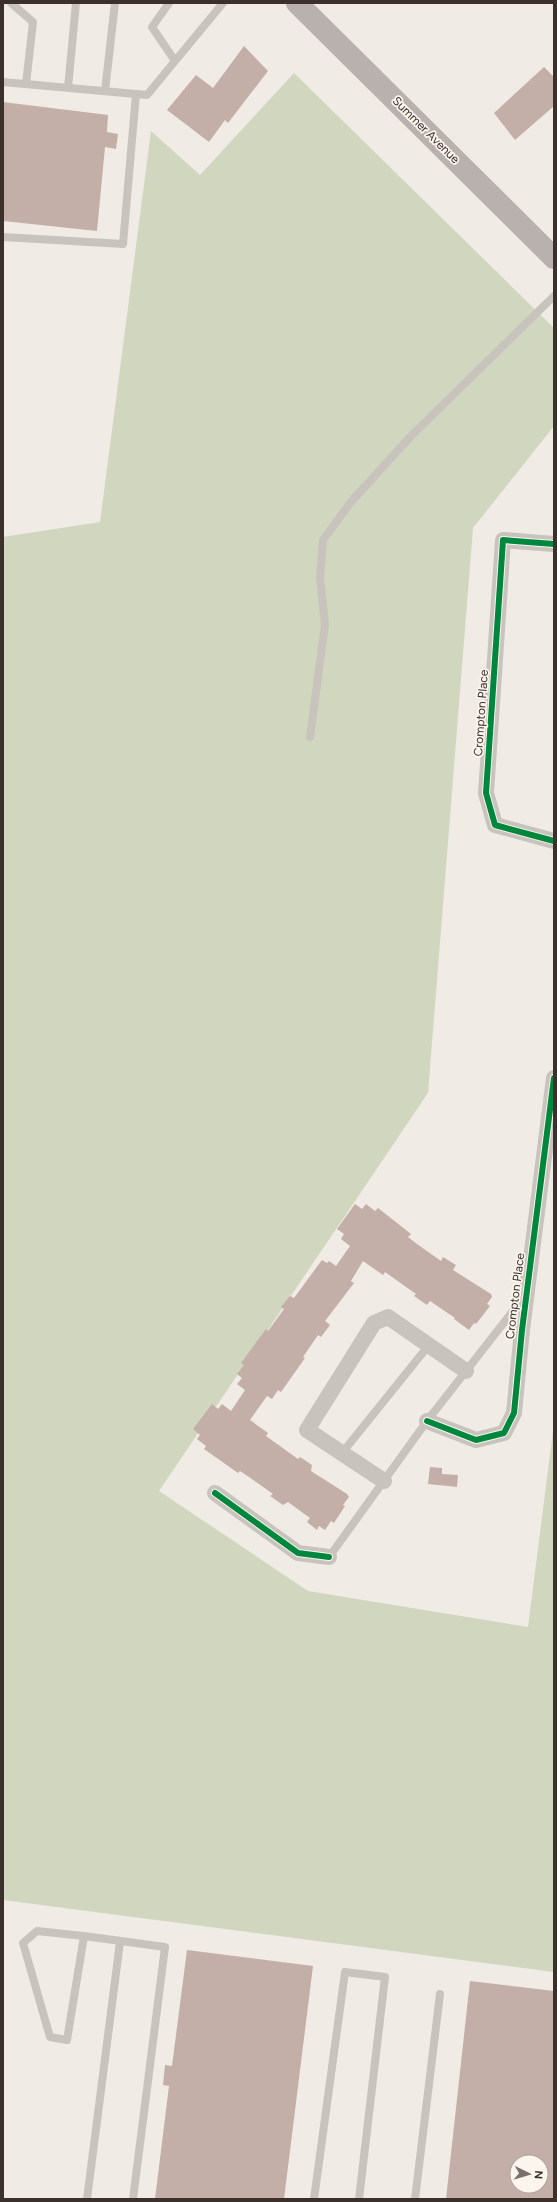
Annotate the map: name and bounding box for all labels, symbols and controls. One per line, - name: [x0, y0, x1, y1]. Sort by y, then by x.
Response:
- street label: Summer Avenue: [390, 94, 463, 167]
- street label: Crompton Place: [471, 669, 491, 757]
- street label: Crompton Place: [503, 1252, 527, 1340]
- north arrow: [509, 2154, 549, 2194]
- text: N: [532, 2170, 545, 2180]

